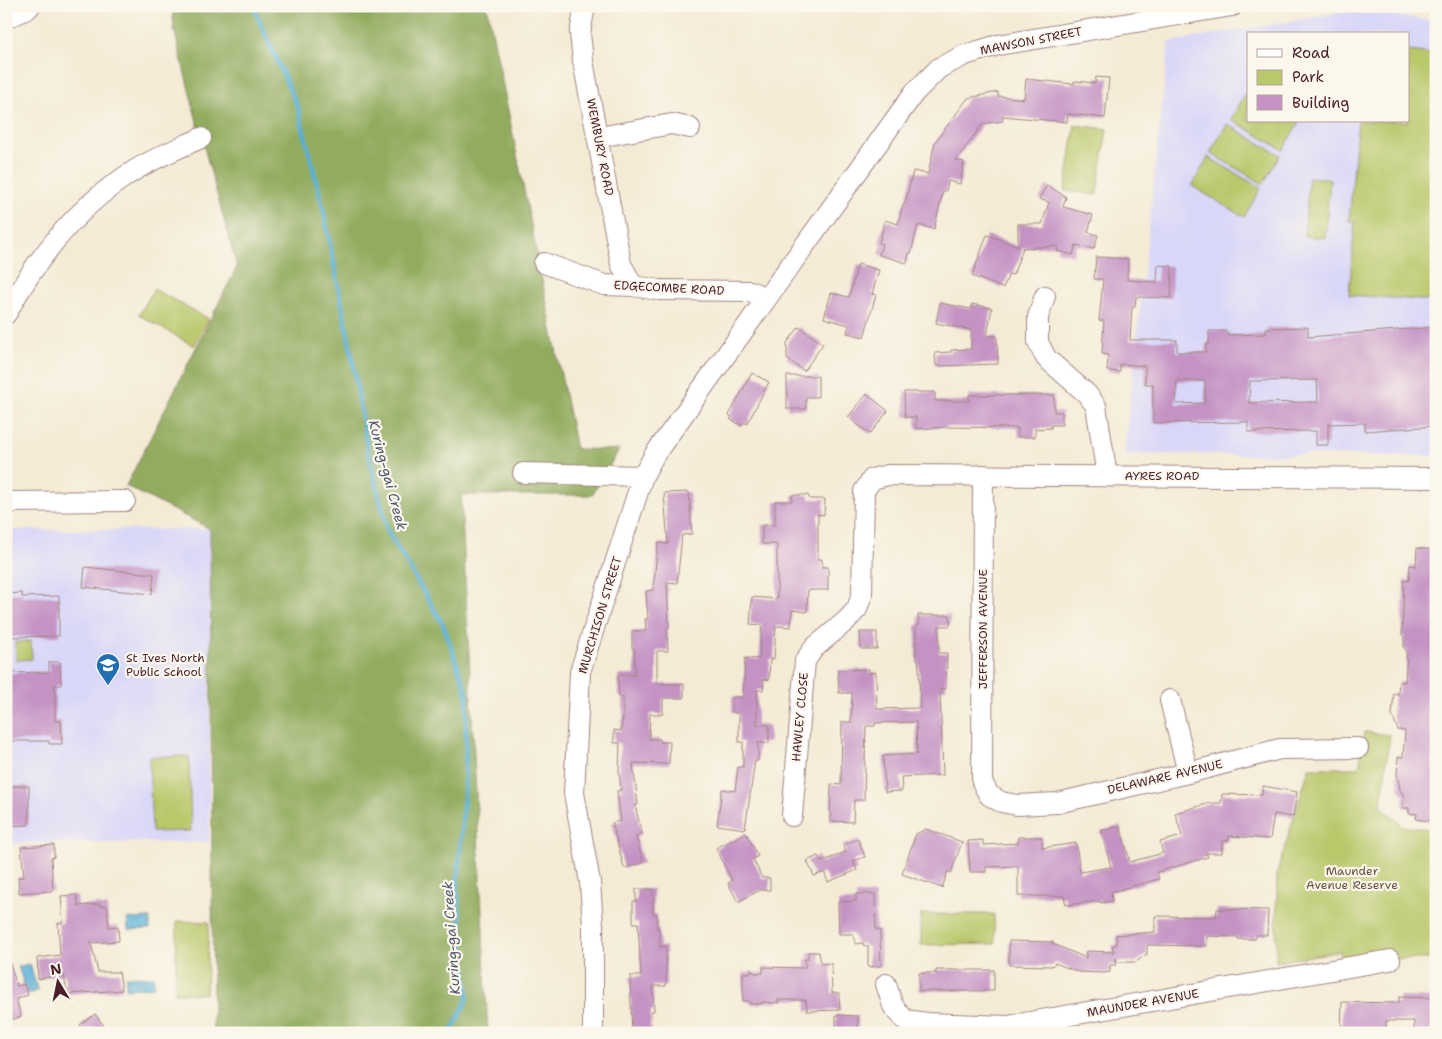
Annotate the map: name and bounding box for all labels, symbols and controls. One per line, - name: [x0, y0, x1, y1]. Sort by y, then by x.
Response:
- street label: MAWSON STREET: [979, 23, 1084, 59]
- legend: [1247, 32, 1410, 122]
- text: Road: [1292, 43, 1330, 63]
- text: Park: [1292, 67, 1324, 87]
- text: Building: [1292, 93, 1349, 113]
- street label: WEMBURY ROAD: [583, 97, 617, 197]
- street label: EDGECOMBE ROAD: [613, 277, 725, 299]
- water label: Kuring-gai Creek: [365, 418, 411, 532]
- street label: AYRES ROAD: [1125, 468, 1199, 484]
- street label: MURCHISON STREET: [575, 554, 626, 676]
- street label: JEFFERSON AVENUE: [975, 569, 991, 689]
- place label: St Ives North Public School: [126, 650, 205, 680]
- school or university icon: St Ives North Public School: [95, 652, 121, 686]
- street label: HAWLEY CLOSE: [788, 672, 812, 762]
- street label: DELAWARE AVENUE: [1106, 756, 1224, 798]
- park label: Maunder Avenue Reserve: [1306, 863, 1398, 893]
- water label: Kuring-gai Creek: [438, 881, 464, 995]
- north arrow: [32, 956, 82, 1006]
- text: N: [49, 959, 63, 979]
- street label: MAUNDER AVENUE: [1086, 985, 1200, 1021]

